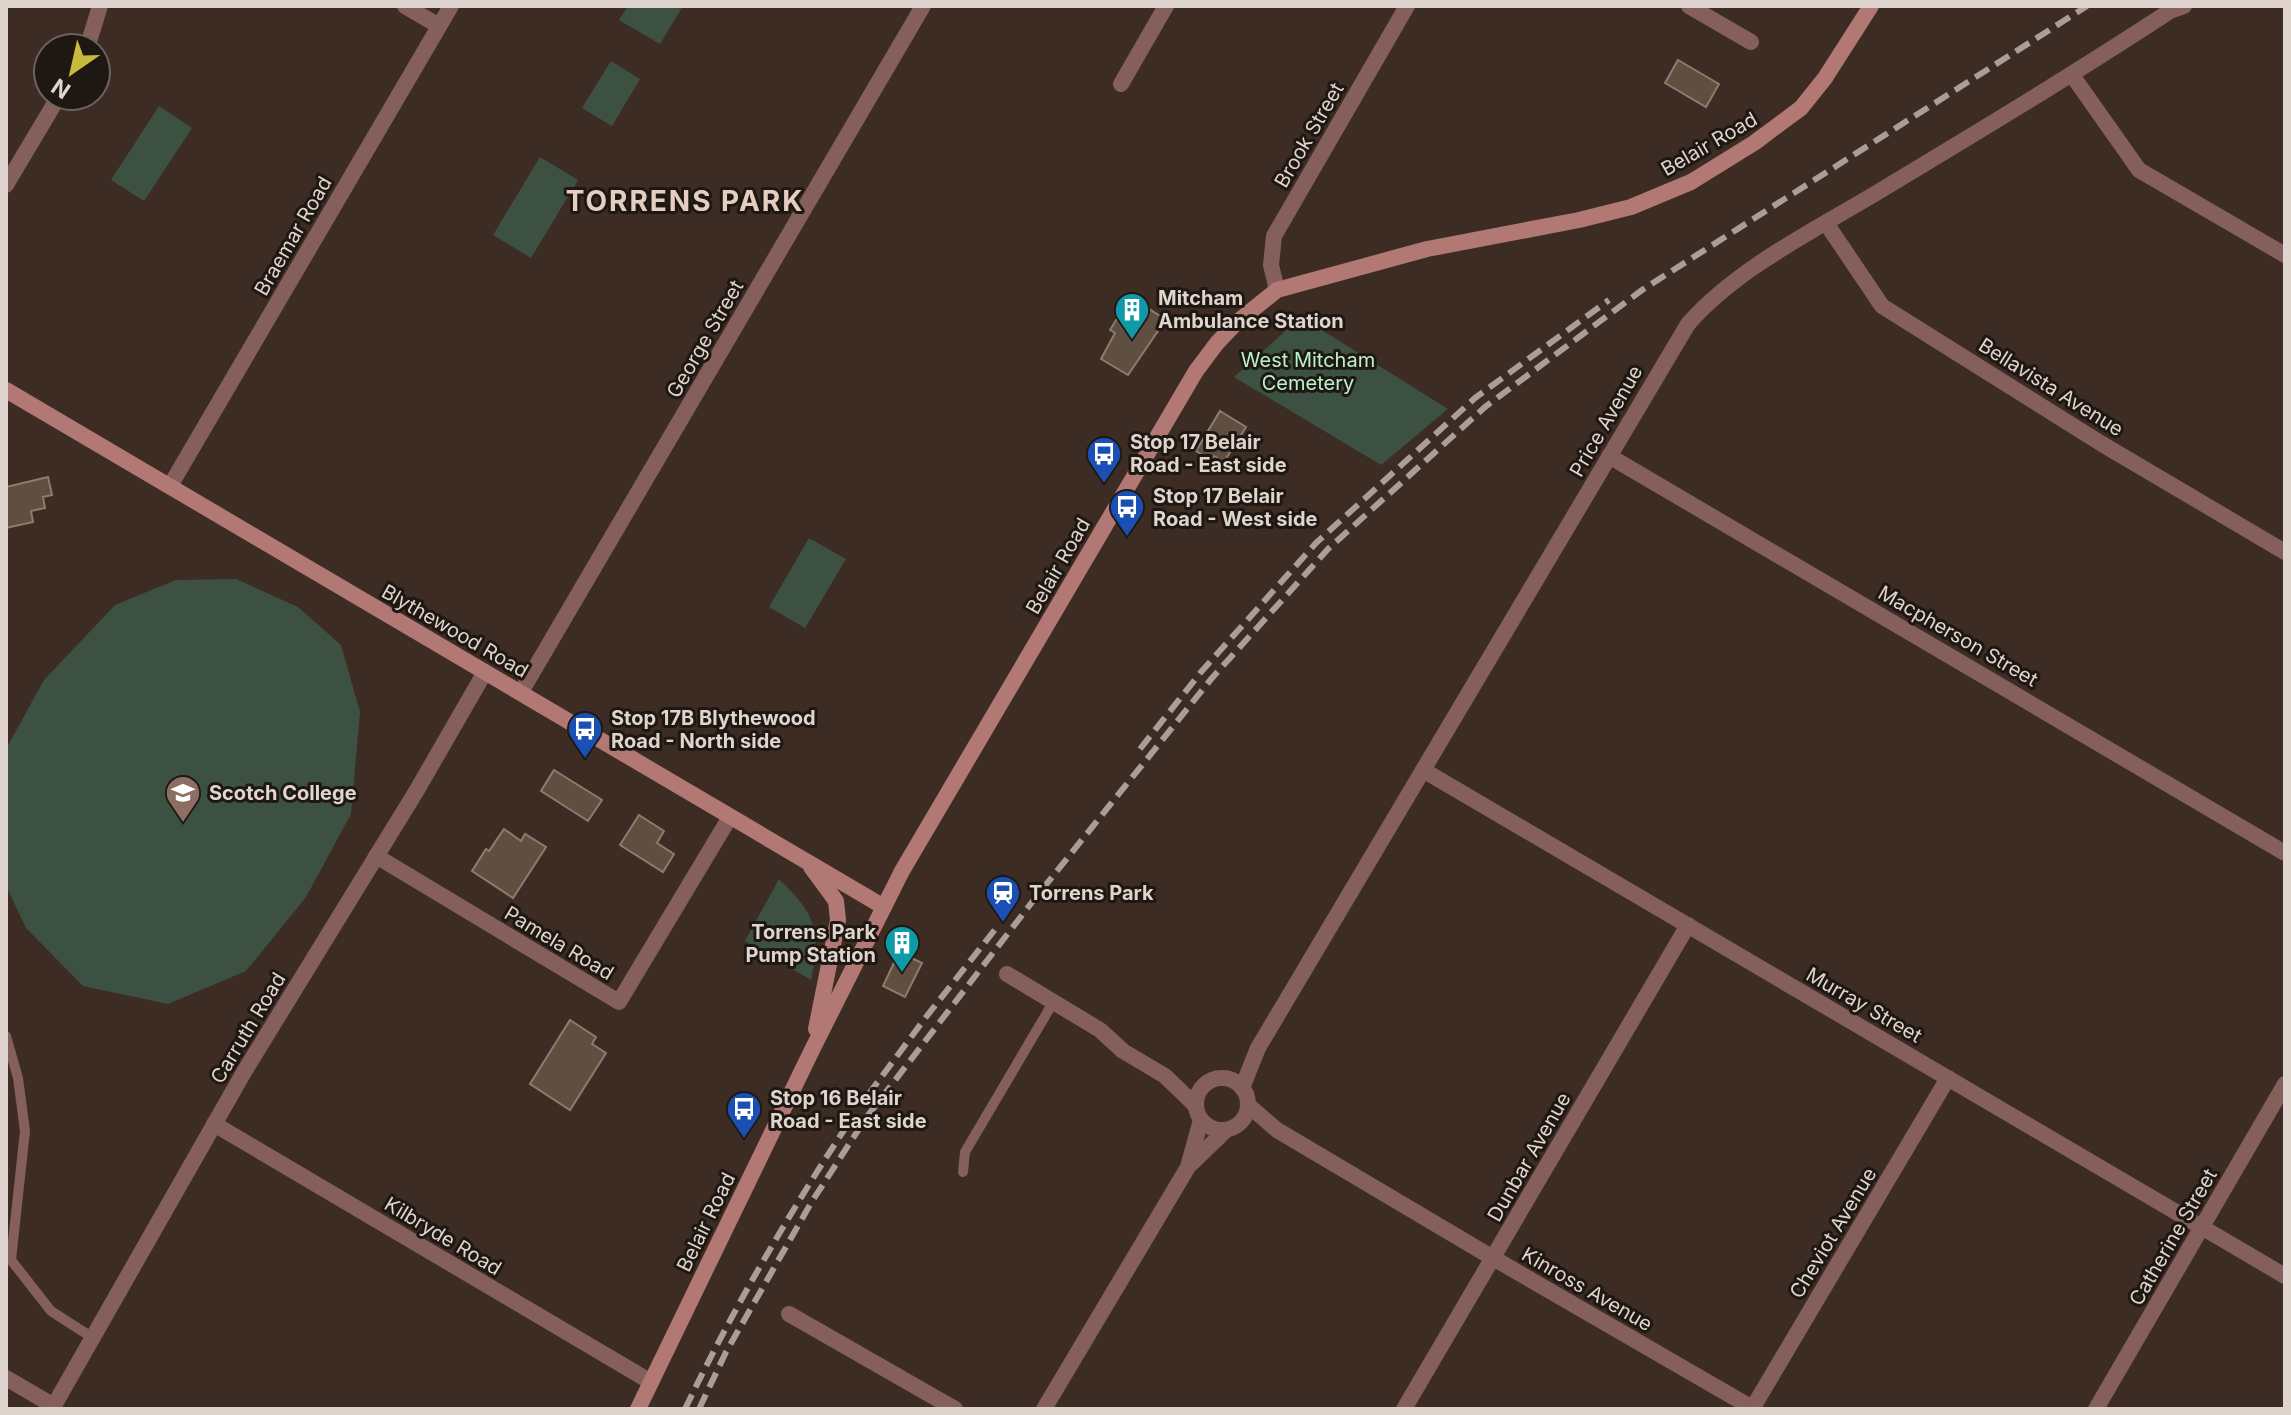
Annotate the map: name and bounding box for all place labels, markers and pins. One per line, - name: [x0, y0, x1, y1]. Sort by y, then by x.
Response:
- place label: Mitcham Ambulance Station: [1158, 286, 1344, 333]
- building icon: Mitcham Ambulance Station: [1113, 291, 1151, 341]
- place label: Stop 17 Belair Road - East side: [1130, 430, 1287, 477]
- bus stop icon: Stop 17 Belair Road - East side: [1085, 435, 1123, 485]
- place label: Stop 17 Belair Road - West side: [1153, 484, 1318, 531]
- bus stop icon: Stop 17 Belair Road - West side: [1108, 488, 1146, 538]
- place label: Stop 17B Blythewood Road - North side: [611, 706, 816, 753]
- bus stop icon: Stop 17B Blythewood Road - North side: [566, 710, 604, 760]
- school or university icon: Scotch College: [164, 774, 202, 824]
- place label: Scotch College: [209, 781, 357, 805]
- station icon: Torrens Park: [984, 874, 1022, 924]
- place label: Torrens Park: [1029, 881, 1154, 905]
- place label: Torrens Park Pump Station: [745, 920, 876, 967]
- building icon: Torrens Park Pump Station: [883, 924, 921, 974]
- place label: Stop 16 Belair Road - East side: [770, 1086, 927, 1133]
- bus stop icon: Stop 16 Belair Road - East side: [725, 1090, 763, 1140]

